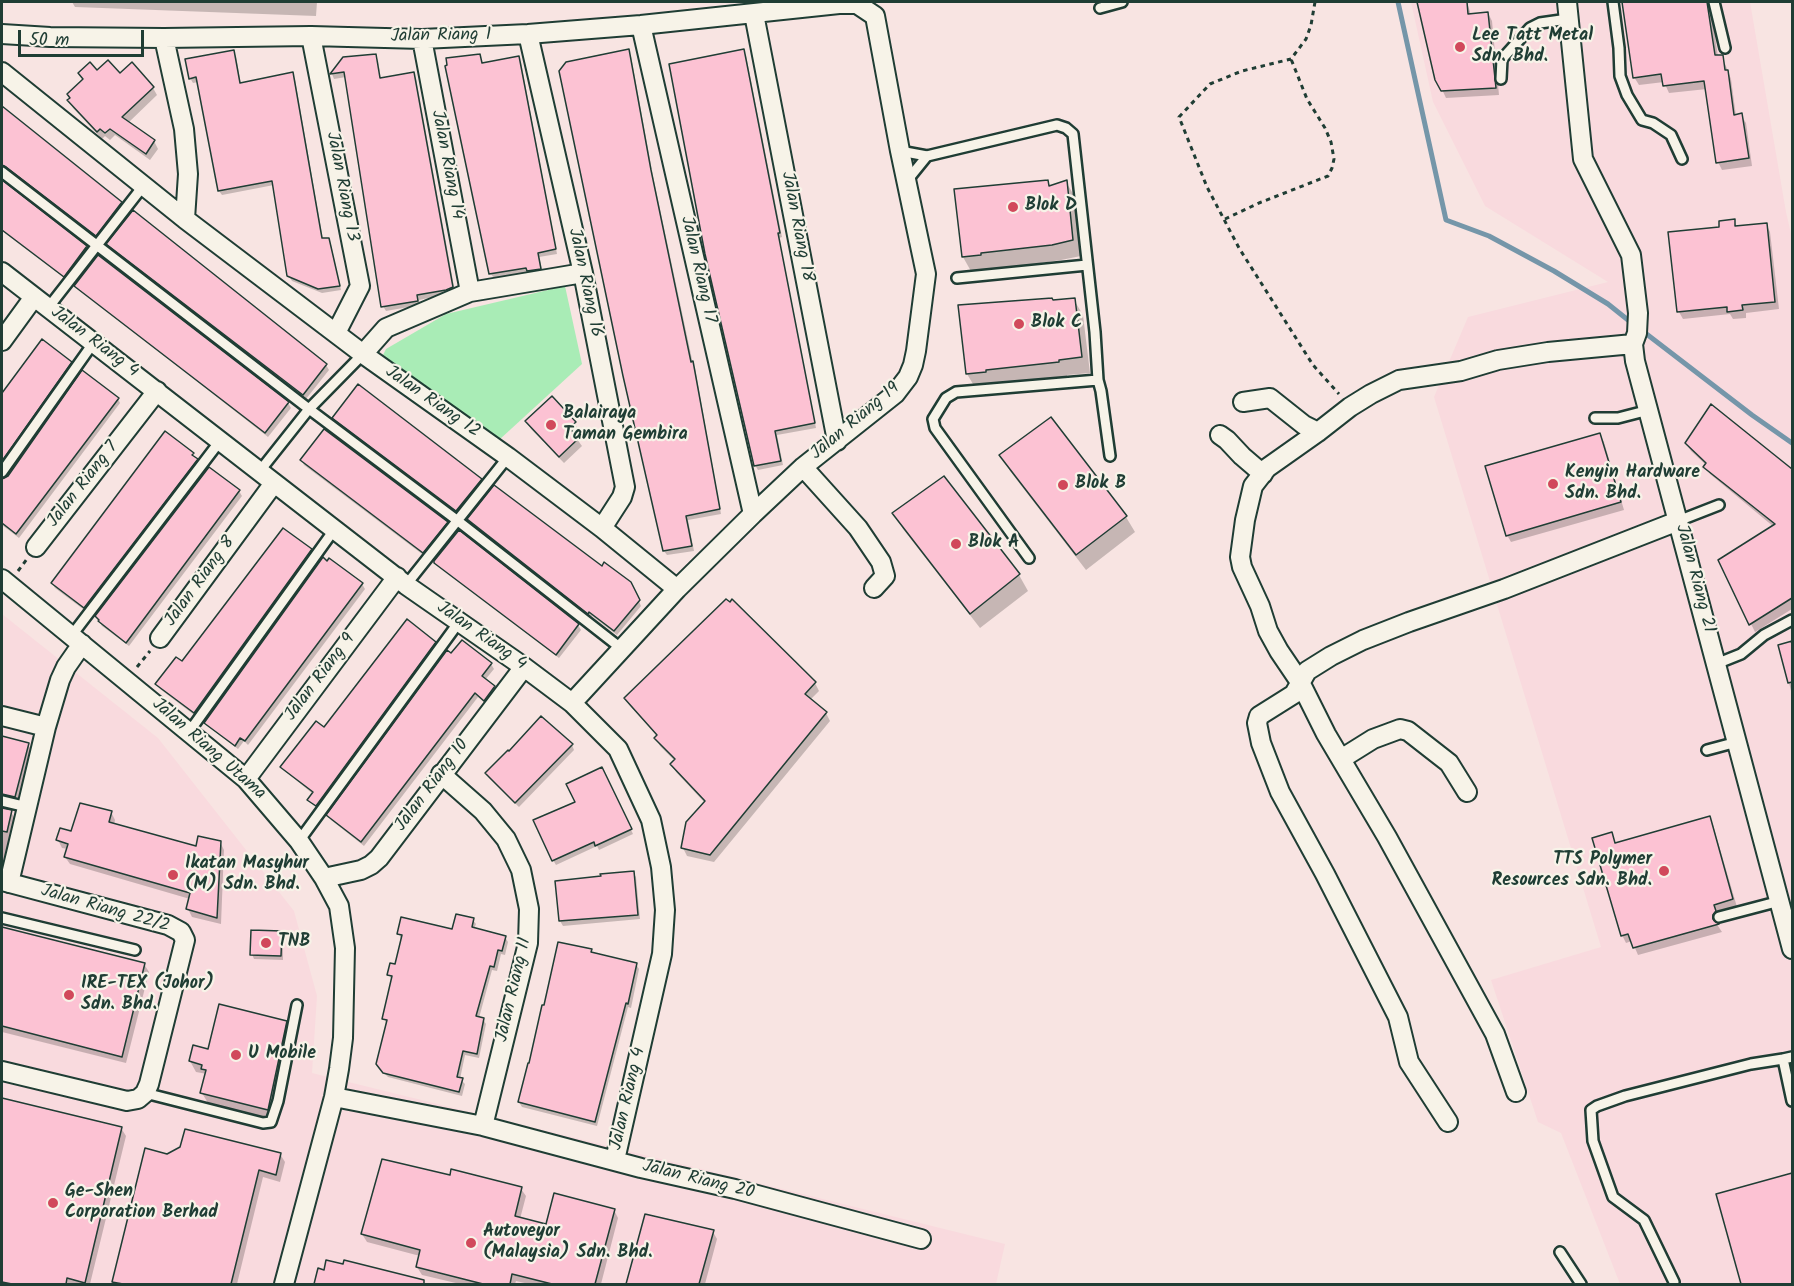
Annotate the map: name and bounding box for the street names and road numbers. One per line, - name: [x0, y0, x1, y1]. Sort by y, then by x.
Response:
- street label: Jalan Riang 1: [390, 25, 492, 49]
- street label: Jalan Riang 14: [425, 109, 467, 221]
- street label: Jalan Riang 13: [320, 130, 362, 244]
- street label: Jalan Riang 18: [775, 170, 817, 284]
- street label: Jalan Riang 17: [674, 214, 720, 326]
- street label: Jalan Riang 16: [562, 227, 606, 339]
- street label: Jalan Riang 4: [46, 303, 142, 383]
- street label: Jalan Riang 12: [380, 362, 484, 444]
- street label: Jalan Riang 19: [807, 379, 905, 465]
- street label: Jalan Riang 7: [44, 438, 124, 532]
- street label: Jalan Riang 21: [1669, 522, 1719, 636]
- street label: Jalan Riang 8: [161, 533, 241, 631]
- street label: Jalan Riang 4: [432, 598, 530, 676]
- street label: Jalan Riang 9: [281, 630, 361, 726]
- street label: Jalan Riang Utama: [147, 695, 269, 805]
- street label: Jalan Riang 10: [391, 736, 475, 836]
- street label: Jalan Riang 22/2: [38, 881, 172, 939]
- street label: Jalan Riang 11: [493, 936, 537, 1044]
- street label: Jalan Riang 4: [607, 1045, 651, 1153]
- street label: Jalan Riang 20: [640, 1157, 756, 1205]

